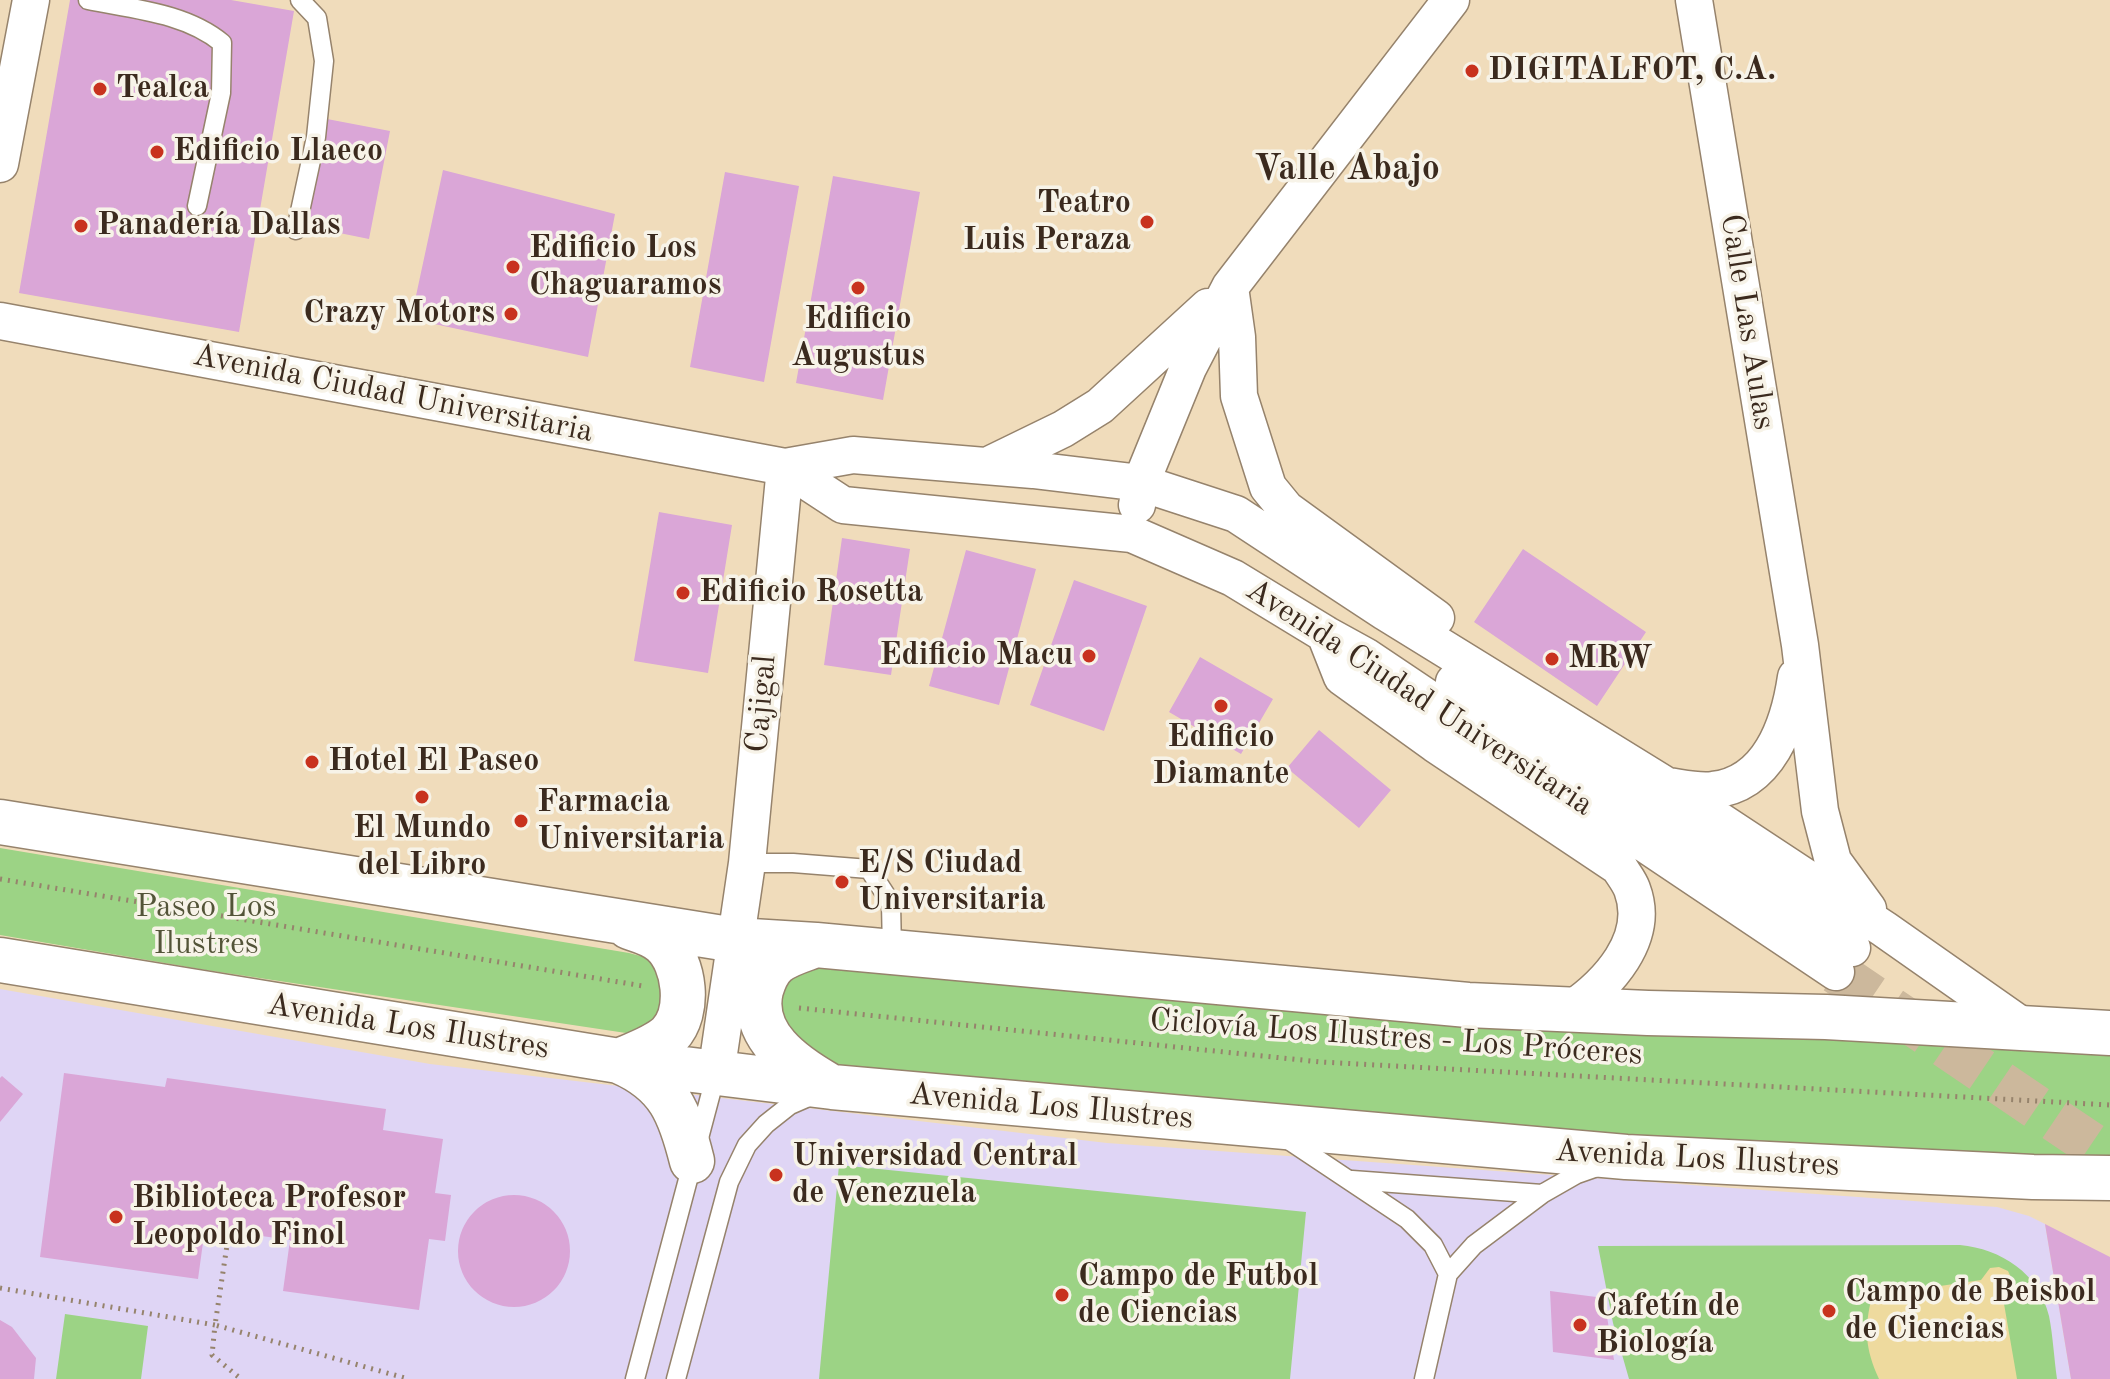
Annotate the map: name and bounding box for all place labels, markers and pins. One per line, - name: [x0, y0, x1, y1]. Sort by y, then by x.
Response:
- place label: DIGITALFOT, C.A.: [1488, 52, 1776, 90]
- marker: DIGITALFOT, C.A.: [1463, 62, 1481, 80]
- place label: Tealca: [116, 70, 209, 108]
- marker: Tealca: [91, 80, 109, 98]
- place label: Edificio Llaeco: [173, 133, 383, 171]
- marker: Edificio Llaeco: [148, 143, 166, 161]
- place label: Teatro Luis Peraza: [963, 185, 1131, 260]
- place label: Panadería Dallas: [97, 207, 340, 245]
- marker: Teatro Luis Peraza: [1138, 213, 1156, 231]
- marker: Panadería Dallas: [72, 217, 90, 235]
- place label: Edificio Los Chaguaramos: [529, 230, 722, 305]
- marker: Edificio Los Chaguaramos: [504, 258, 522, 276]
- marker: Edificio Augustus: [849, 279, 867, 297]
- place label: Crazy Motors: [303, 295, 495, 333]
- place label: Edificio Augustus: [791, 301, 925, 376]
- marker: Crazy Motors: [502, 305, 520, 323]
- place label: Edificio Rosetta: [699, 574, 923, 612]
- marker: Edificio Rosetta: [674, 584, 692, 602]
- place label: Edificio Macu: [879, 637, 1073, 675]
- place label: MRW: [1568, 640, 1652, 678]
- marker: Edificio Macu: [1080, 647, 1098, 665]
- marker: MRW: [1543, 650, 1561, 668]
- marker: Edificio Diamante: [1212, 697, 1230, 715]
- place label: Edificio Diamante: [1152, 719, 1290, 794]
- place label: Hotel El Paseo: [328, 743, 539, 781]
- marker: Hotel El Paseo: [303, 753, 321, 771]
- place label: Farmacia Universitaria: [537, 784, 725, 859]
- marker: El Mundo del Libro: [413, 788, 431, 806]
- place label: El Mundo del Libro: [353, 810, 491, 885]
- marker: Farmacia Universitaria: [512, 812, 530, 830]
- place label: E/S Ciudad Universitaria: [858, 845, 1046, 920]
- marker: E/S Ciudad Universitaria: [833, 873, 851, 891]
- place label: Universidad Central de Venezuela: [792, 1138, 1077, 1213]
- marker: Universidad Central de Venezuela: [767, 1166, 785, 1184]
- place label: Biblioteca Profesor Leopoldo Finol: [132, 1180, 406, 1255]
- marker: Biblioteca Profesor Leopoldo Finol: [107, 1208, 125, 1226]
- place label: Campo de Futbol de Ciencias: [1078, 1258, 1318, 1333]
- place label: Campo de Beisbol de Ciencias: [1845, 1274, 2096, 1349]
- marker: Campo de Futbol de Ciencias: [1053, 1286, 1071, 1304]
- place label: Cafetín de Biología: [1596, 1288, 1740, 1363]
- marker: Campo de Beisbol de Ciencias: [1820, 1302, 1838, 1320]
- marker: Cafetín de Biología: [1571, 1316, 1589, 1334]

